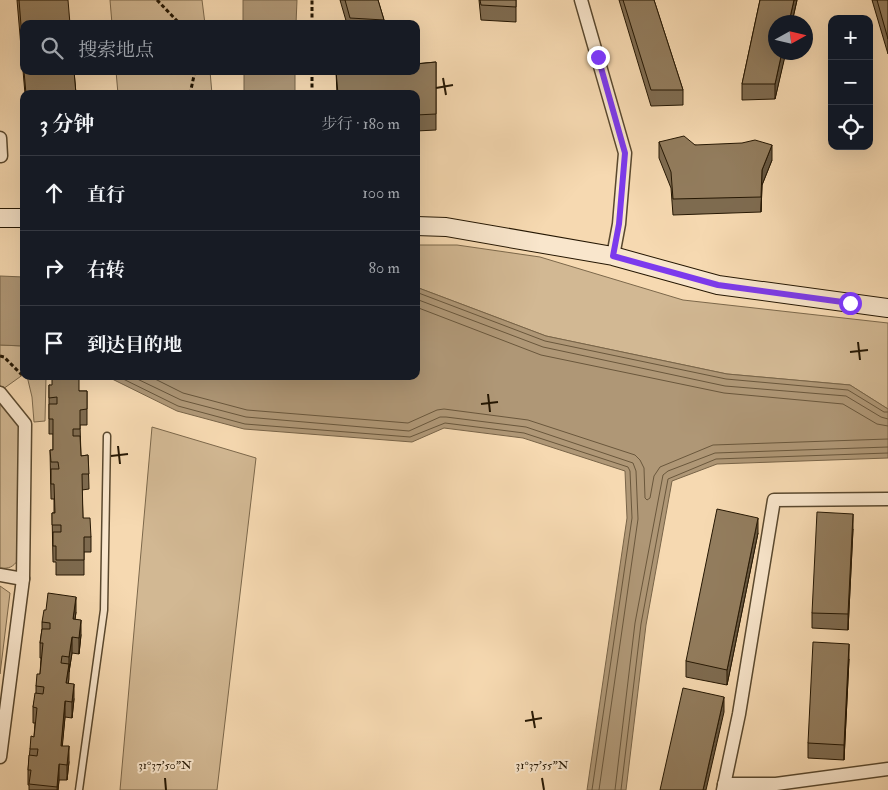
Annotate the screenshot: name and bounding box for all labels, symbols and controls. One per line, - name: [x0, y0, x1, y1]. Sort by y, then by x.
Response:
- north arrow: [768, 15, 813, 60]
- map controls: [828, 15, 873, 150]
- button: +: [828, 15, 873, 60]
- search box: [20, 20, 420, 75]
- icon: search: [38, 34, 66, 62]
- text: 搜索地点: [78, 38, 154, 62]
- route end: [587, 46, 610, 69]
- button: −: [828, 60, 873, 105]
- button: locate: [828, 105, 873, 150]
- text: 3 分钟: [40, 111, 94, 138]
- text: 步行 · 180 m: [321, 114, 400, 134]
- icon: ahead: [40, 179, 68, 207]
- text: 直行: [87, 183, 125, 207]
- text: 100 m: [362, 183, 400, 203]
- icon: right: [40, 254, 68, 282]
- text: 右转: [87, 258, 125, 282]
- text: 80 m: [369, 258, 400, 278]
- route start: [839, 292, 862, 315]
- icon: arrive: [40, 329, 68, 357]
- text: 到达目的地: [87, 333, 182, 357]
- text: 31°37'50"N: [138, 758, 192, 773]
- text: 31°37'55"N: [516, 758, 569, 773]

